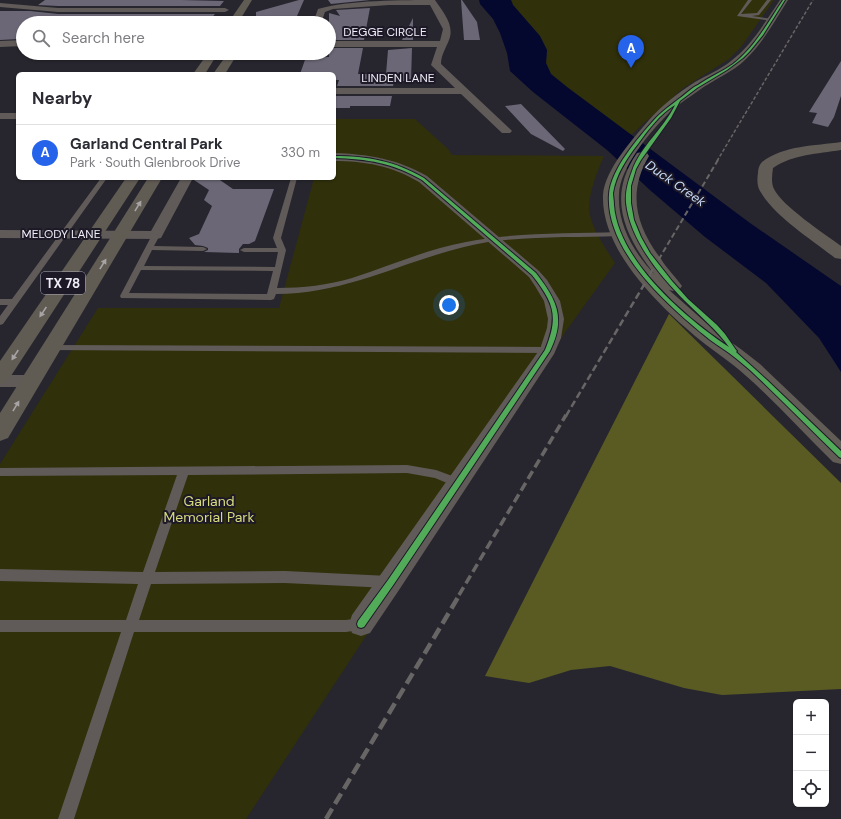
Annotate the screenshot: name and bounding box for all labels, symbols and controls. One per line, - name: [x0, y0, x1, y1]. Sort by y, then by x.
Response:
- search box: [16, 16, 336, 60]
- street label: DEGGE CIRCLE: [343, 24, 427, 40]
- icon: search: [30, 27, 52, 49]
- text: Search here: [62, 28, 145, 48]
- pin: A: [618, 35, 644, 68]
- street label: LINDEN LANE: [361, 70, 435, 86]
- text: Nearby: [32, 87, 92, 109]
- text: Garland Central Park: [70, 134, 223, 154]
- text: A: [40, 144, 50, 161]
- text: 330 m: [281, 144, 320, 161]
- text: Park · South Glenbrook Drive: [70, 154, 240, 171]
- water label: Duck Creek: [642, 156, 709, 211]
- one-way arrow: [135, 200, 142, 212]
- street label: MELODY LANE: [22, 226, 101, 242]
- one-way arrow: [99, 259, 107, 269]
- road number: TX 78: [41, 272, 85, 294]
- your location: [439, 295, 459, 315]
- one-way arrow: [39, 307, 47, 317]
- one-way arrow: [11, 349, 18, 361]
- one-way arrow: [12, 400, 19, 412]
- park label: Garland Memorial Park: [163, 492, 255, 526]
- map controls: [793, 699, 829, 807]
- button: +: [793, 699, 829, 735]
- button: −: [793, 735, 829, 771]
- button: locate: [793, 771, 829, 807]

